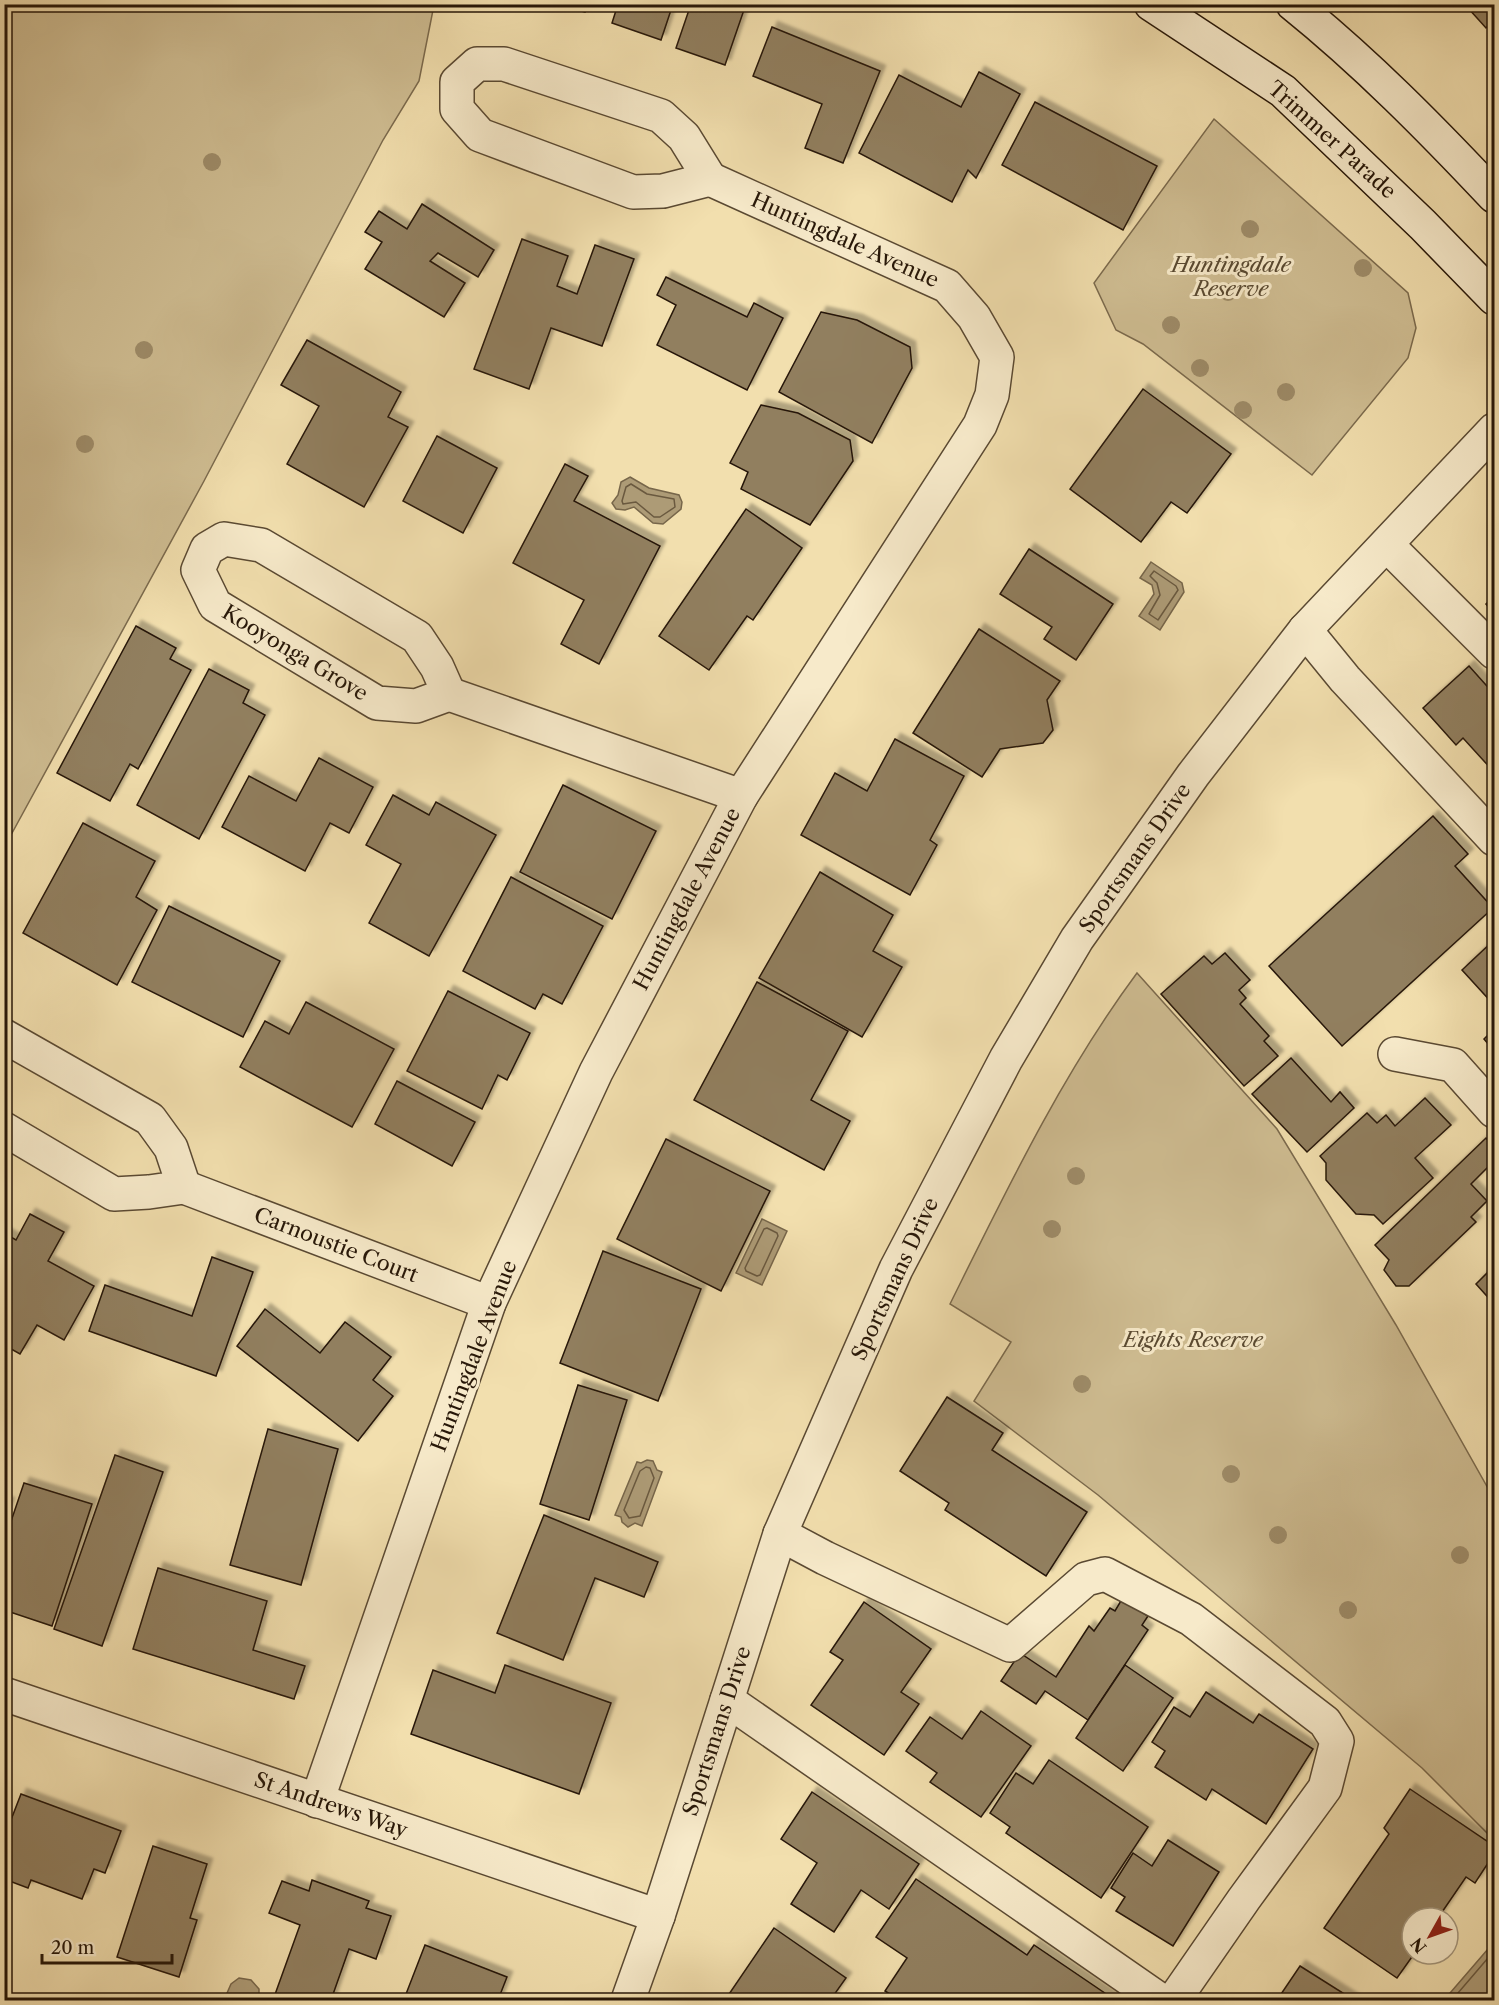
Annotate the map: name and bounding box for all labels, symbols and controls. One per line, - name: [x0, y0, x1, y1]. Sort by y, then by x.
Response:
- street label: Trimmer Parade: [1263, 76, 1401, 204]
- street label: Huntingdale Avenue: [747, 187, 943, 292]
- park label: Huntingdale Reserve: [1169, 252, 1292, 301]
- street label: Kooyonga Grove: [218, 599, 373, 706]
- street label: Sportsmans Drive: [1074, 778, 1196, 937]
- street label: Huntingdale Avenue: [628, 803, 745, 994]
- street label: Sportsmans Drive: [846, 1193, 943, 1364]
- street label: Carnoustie Court: [251, 1202, 422, 1288]
- street label: Huntingdale Avenue: [426, 1257, 522, 1455]
- park label: Eights Reserve: [1121, 1327, 1264, 1352]
- street label: Sportsmans Drive: [677, 1643, 756, 1819]
- street label: St Andrews Way: [251, 1767, 411, 1843]
- north arrow: [1400, 1906, 1460, 1966]
- scale bar: [42, 1927, 172, 1965]
- text: N: [1406, 1934, 1431, 1957]
- text: 20 m: [51, 1937, 95, 1959]

